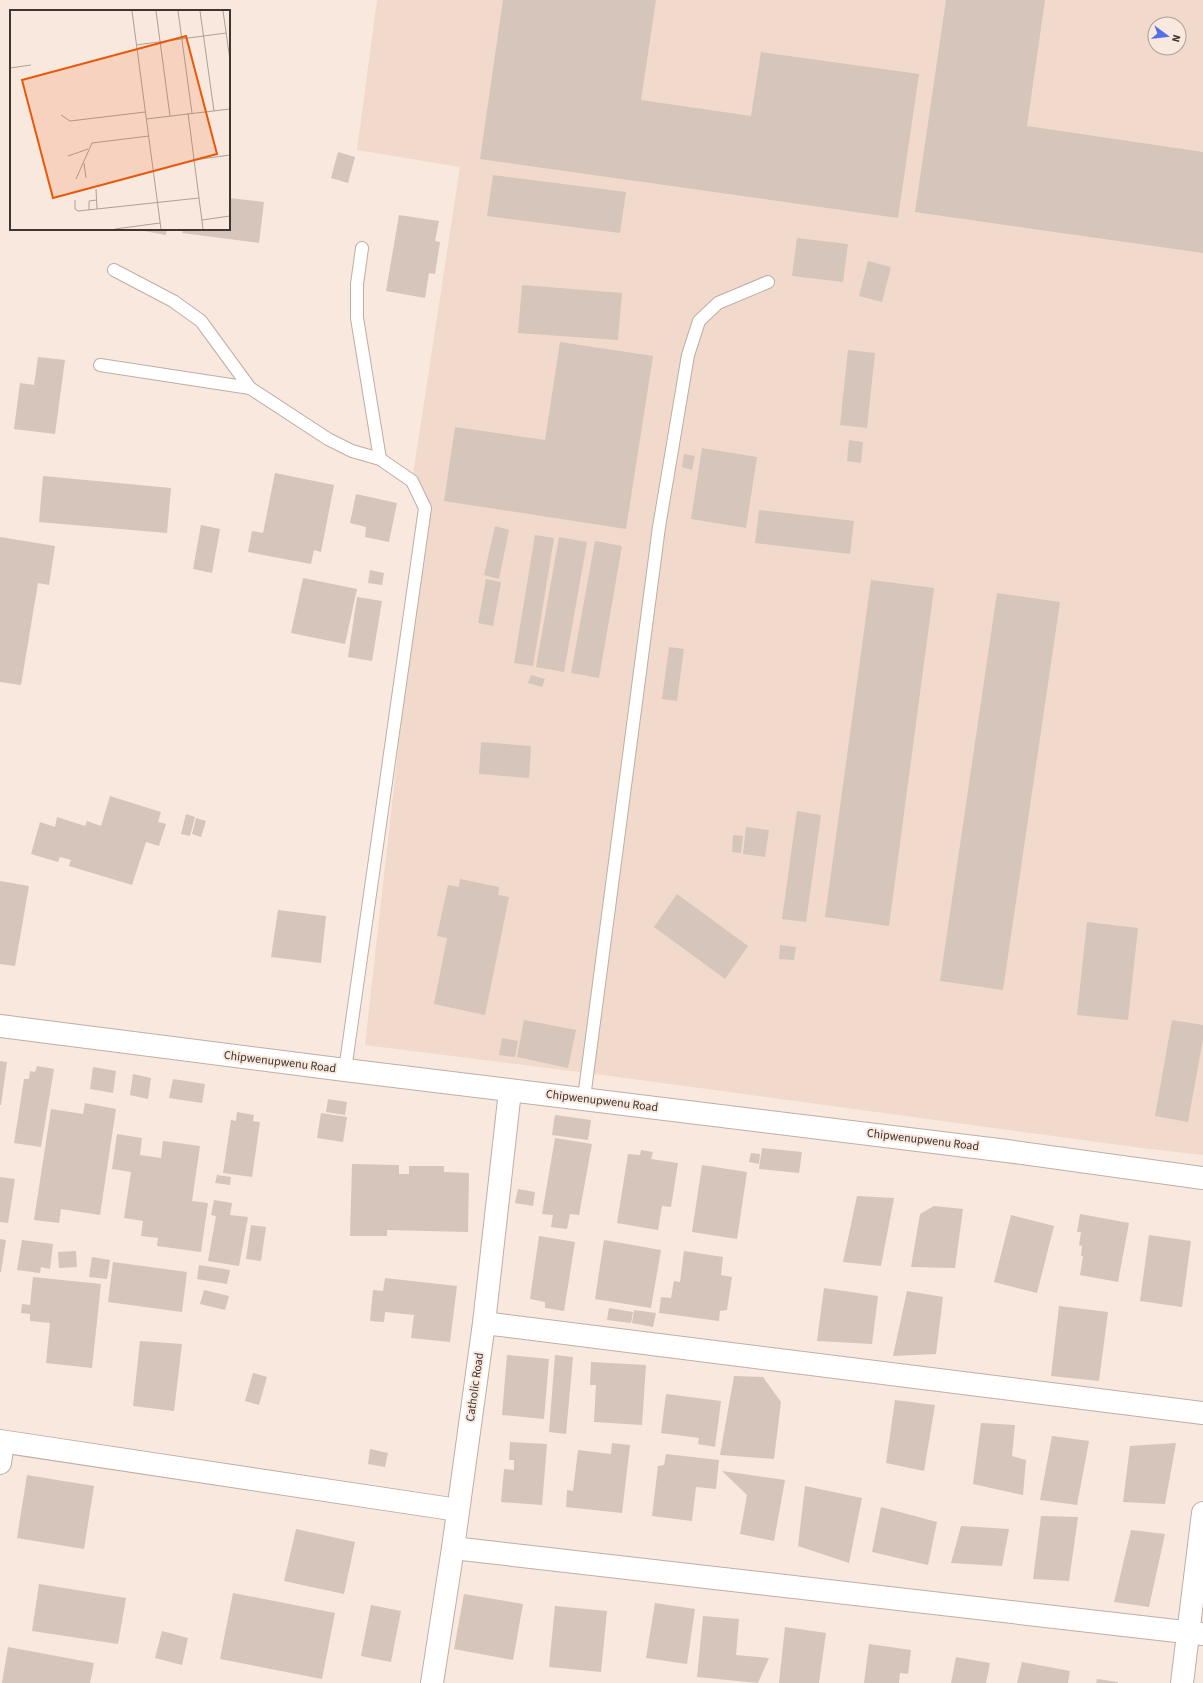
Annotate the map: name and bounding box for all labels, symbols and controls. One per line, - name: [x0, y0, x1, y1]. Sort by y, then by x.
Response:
- inset map: [10, 10, 230, 230]
- north arrow: [1147, 16, 1187, 56]
- text: N: [1168, 33, 1184, 44]
- street label: Chipwenupwenu Road: [223, 1047, 337, 1077]
- street label: Chipwenupwenu Road: [545, 1086, 659, 1116]
- street label: Chipwenupwenu Road: [866, 1125, 980, 1155]
- street label: Catholic Road: [462, 1351, 488, 1423]

